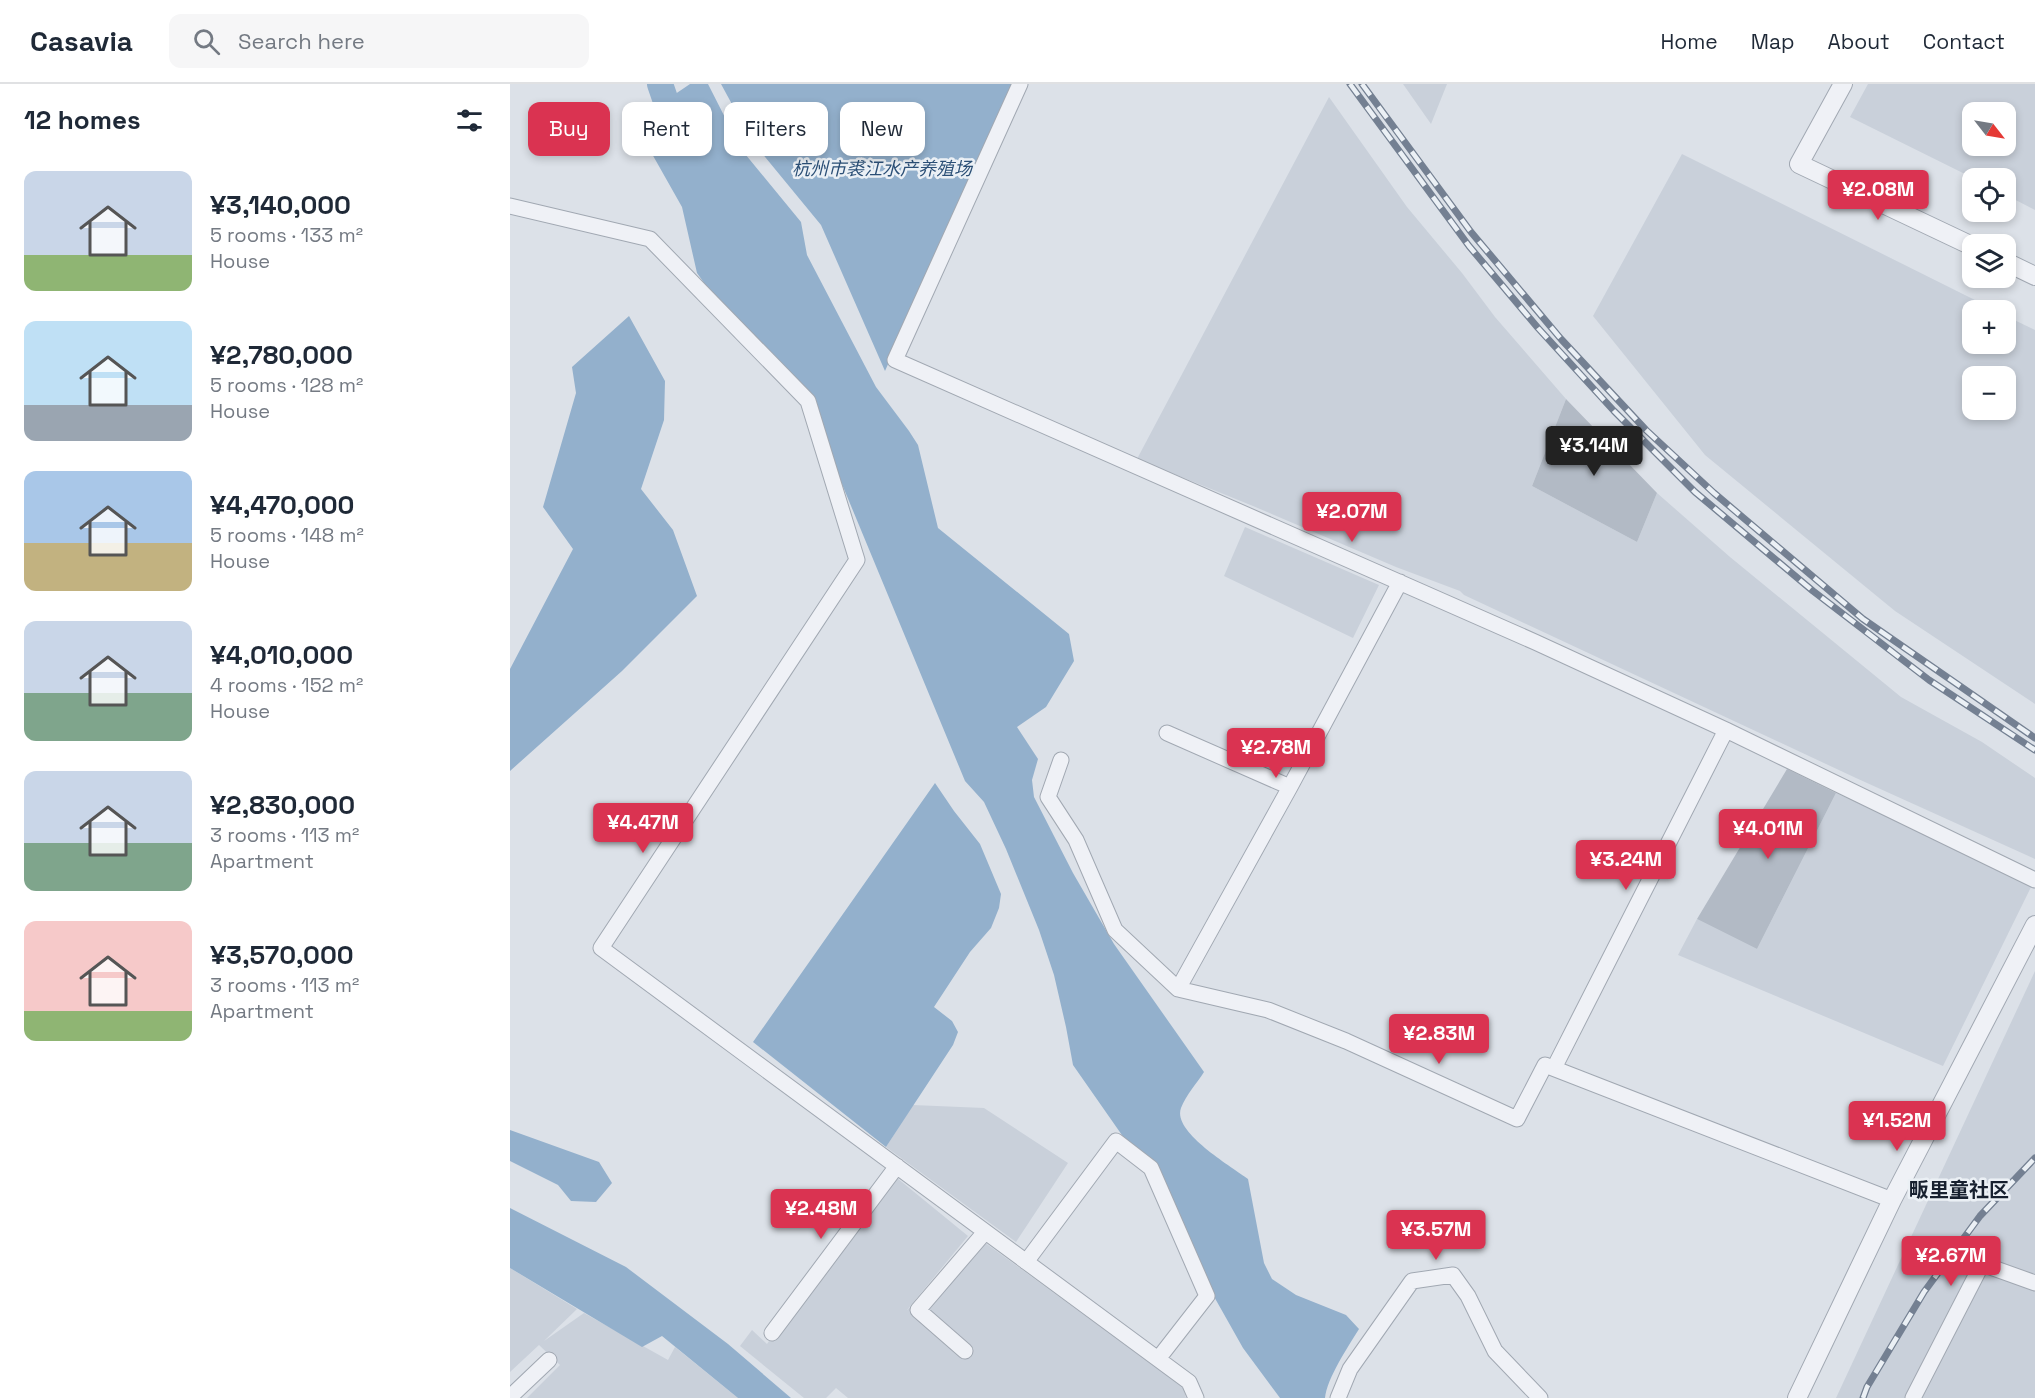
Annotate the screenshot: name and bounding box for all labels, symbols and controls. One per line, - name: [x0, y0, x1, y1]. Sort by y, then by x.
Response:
- search box: [169, 14, 589, 68]
- text: Casavia: [30, 23, 133, 59]
- icon: search: [190, 25, 223, 58]
- text: Search here: [238, 27, 365, 55]
- text: Home: [1660, 28, 1718, 55]
- text: Map: [1751, 28, 1795, 55]
- text: About: [1828, 28, 1890, 55]
- text: Contact: [1923, 28, 2005, 55]
- chip: Buy: [528, 102, 610, 156]
- chip: Rent: [622, 102, 712, 156]
- chip: Filters: [724, 102, 828, 156]
- chip: New: [840, 102, 925, 156]
- north arrow: [1962, 102, 2016, 156]
- map controls: [1962, 102, 2016, 420]
- text: 12 homes: [24, 103, 141, 137]
- icon: filters: [453, 104, 486, 137]
- water label: 杭州市裘江水产养殖场: [792, 157, 974, 180]
- button: locate: [1962, 168, 2016, 222]
- pin: ¥2.08M: [1829, 170, 1927, 221]
- text: ¥2.08M: [1842, 176, 1914, 202]
- text: ¥3,140,000: [210, 188, 351, 222]
- icon: home: [72, 195, 144, 267]
- text: 5 rooms · 133 m²: [210, 222, 363, 248]
- button: layers: [1962, 234, 2016, 288]
- text: House: [210, 248, 270, 274]
- button: +: [1962, 300, 2016, 354]
- text: ¥2,780,000: [210, 338, 353, 372]
- icon: home: [72, 345, 144, 417]
- button: −: [1962, 366, 2016, 420]
- text: 5 rooms · 128 m²: [210, 372, 363, 398]
- text: House: [210, 398, 270, 424]
- pin: ¥3.14M: [1545, 426, 1643, 477]
- text: ¥3.14M: [1560, 432, 1628, 458]
- text: ¥4,470,000: [210, 488, 354, 522]
- pin: ¥2.07M: [1303, 492, 1401, 543]
- icon: home: [72, 495, 144, 567]
- text: ¥2.07M: [1316, 498, 1388, 524]
- text: 5 rooms · 148 m²: [210, 522, 364, 548]
- text: House: [210, 548, 270, 574]
- text: ¥4,010,000: [210, 638, 353, 672]
- icon: home: [72, 645, 144, 717]
- text: 4 rooms · 152 m²: [210, 672, 363, 698]
- text: House: [210, 698, 270, 724]
- pin: ¥2.78M: [1227, 728, 1325, 779]
- text: ¥2.78M: [1241, 734, 1311, 760]
- text: ¥2,830,000: [210, 788, 355, 822]
- icon: home: [72, 795, 144, 867]
- pin: ¥4.47M: [594, 803, 692, 854]
- text: ¥4.47M: [607, 809, 679, 835]
- pin: ¥4.01M: [1719, 809, 1817, 860]
- text: ¥4.01M: [1733, 815, 1803, 841]
- text: 3 rooms · 113 m²: [210, 822, 359, 848]
- pin: ¥3.24M: [1577, 840, 1675, 891]
- text: ¥3.24M: [1590, 846, 1662, 872]
- text: Apartment: [210, 848, 314, 874]
- text: ¥3,570,000: [210, 938, 354, 972]
- icon: home: [72, 945, 144, 1017]
- text: 3 rooms · 113 m²: [210, 972, 359, 998]
- text: Apartment: [210, 998, 314, 1024]
- pin: ¥2.83M: [1390, 1014, 1488, 1065]
- text: ¥2.83M: [1403, 1020, 1475, 1046]
- pin: ¥1.52M: [1848, 1101, 1946, 1152]
- text: ¥1.52M: [1863, 1107, 1931, 1133]
- district label: 畈里童社区: [1909, 1177, 2009, 1203]
- pin: ¥2.48M: [772, 1189, 870, 1240]
- text: ¥2.48M: [785, 1195, 857, 1221]
- pin: ¥3.57M: [1387, 1210, 1485, 1261]
- text: ¥3.57M: [1401, 1216, 1472, 1242]
- pin: ¥2.67M: [1902, 1236, 2000, 1287]
- text: ¥2.67M: [1916, 1242, 1986, 1268]

